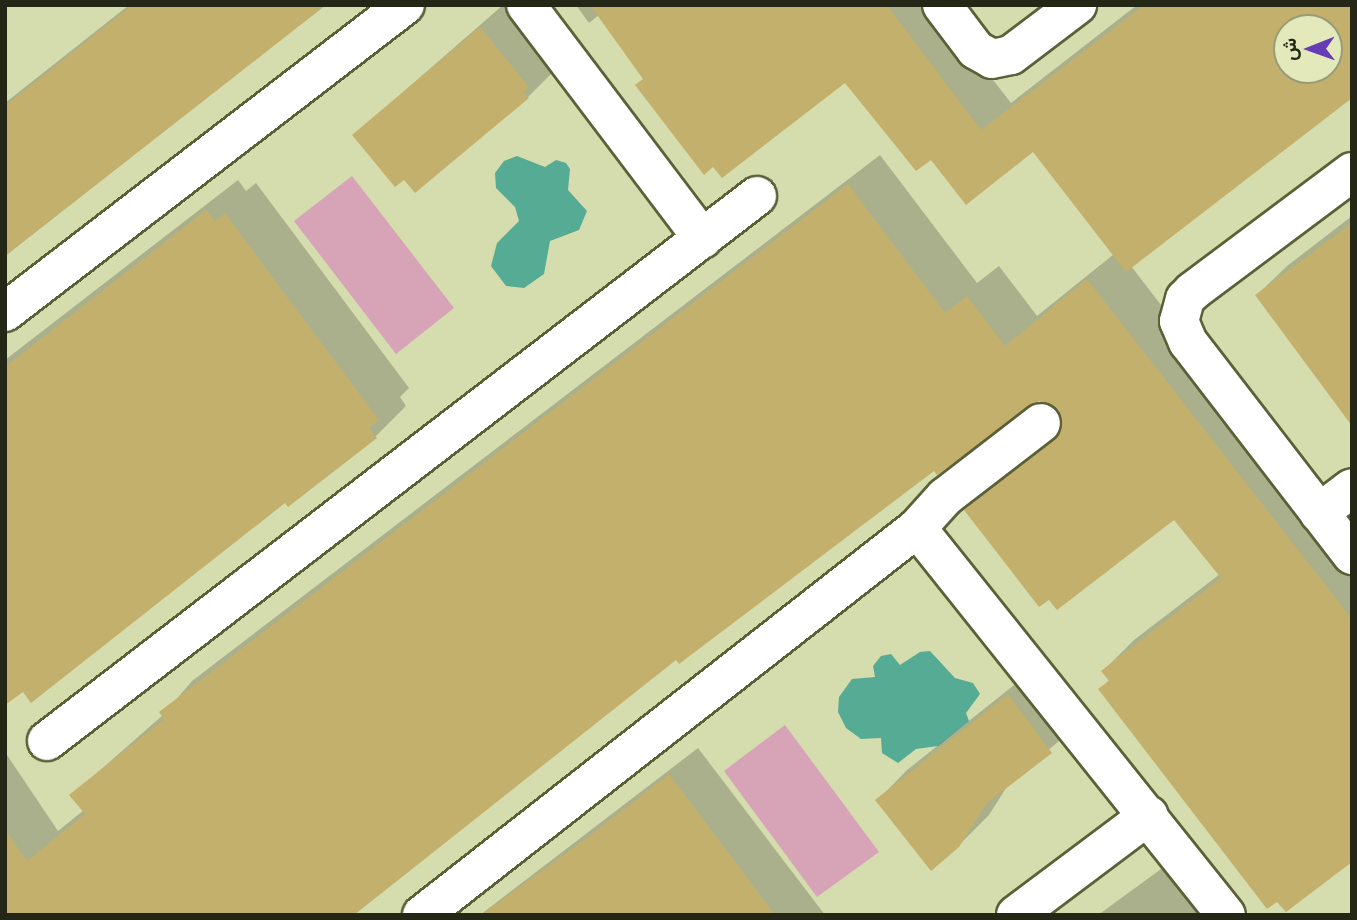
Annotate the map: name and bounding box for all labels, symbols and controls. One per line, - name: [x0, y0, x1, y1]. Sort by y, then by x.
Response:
- north arrow: [1273, 14, 1343, 84]
- text: ش: [1277, 38, 1301, 61]

